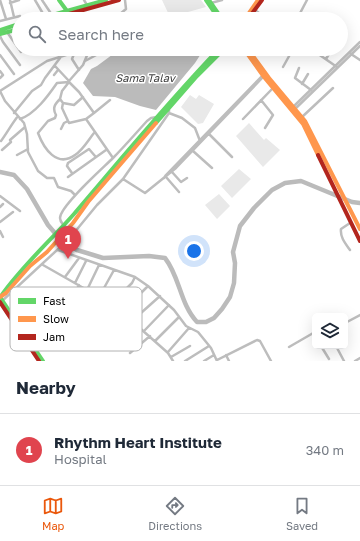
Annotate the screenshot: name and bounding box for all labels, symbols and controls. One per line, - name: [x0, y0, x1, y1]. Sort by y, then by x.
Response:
- search box: [12, 12, 348, 56]
- icon: search: [26, 23, 48, 45]
- text: Search here: [58, 25, 144, 43]
- water label: Sama Talav: [115, 71, 177, 84]
- pin: 1: [55, 226, 81, 259]
- your location: [184, 241, 204, 261]
- legend: [10, 287, 142, 351]
- text: Fast: [43, 294, 66, 307]
- text: Slow: [43, 312, 69, 325]
- map controls: [312, 313, 348, 349]
- button: layers: [312, 313, 348, 349]
- text: Jam: [43, 330, 65, 343]
- text: Nearby: [16, 377, 76, 398]
- text: Rhythm Heart Institute: [54, 433, 222, 451]
- text: 1: [26, 442, 32, 458]
- text: 340 m: [306, 442, 344, 458]
- text: Hospital: [54, 451, 107, 467]
- tab: Map: [42, 495, 64, 532]
- tab: Directions: [148, 495, 202, 532]
- tab: Saved: [286, 495, 318, 532]

